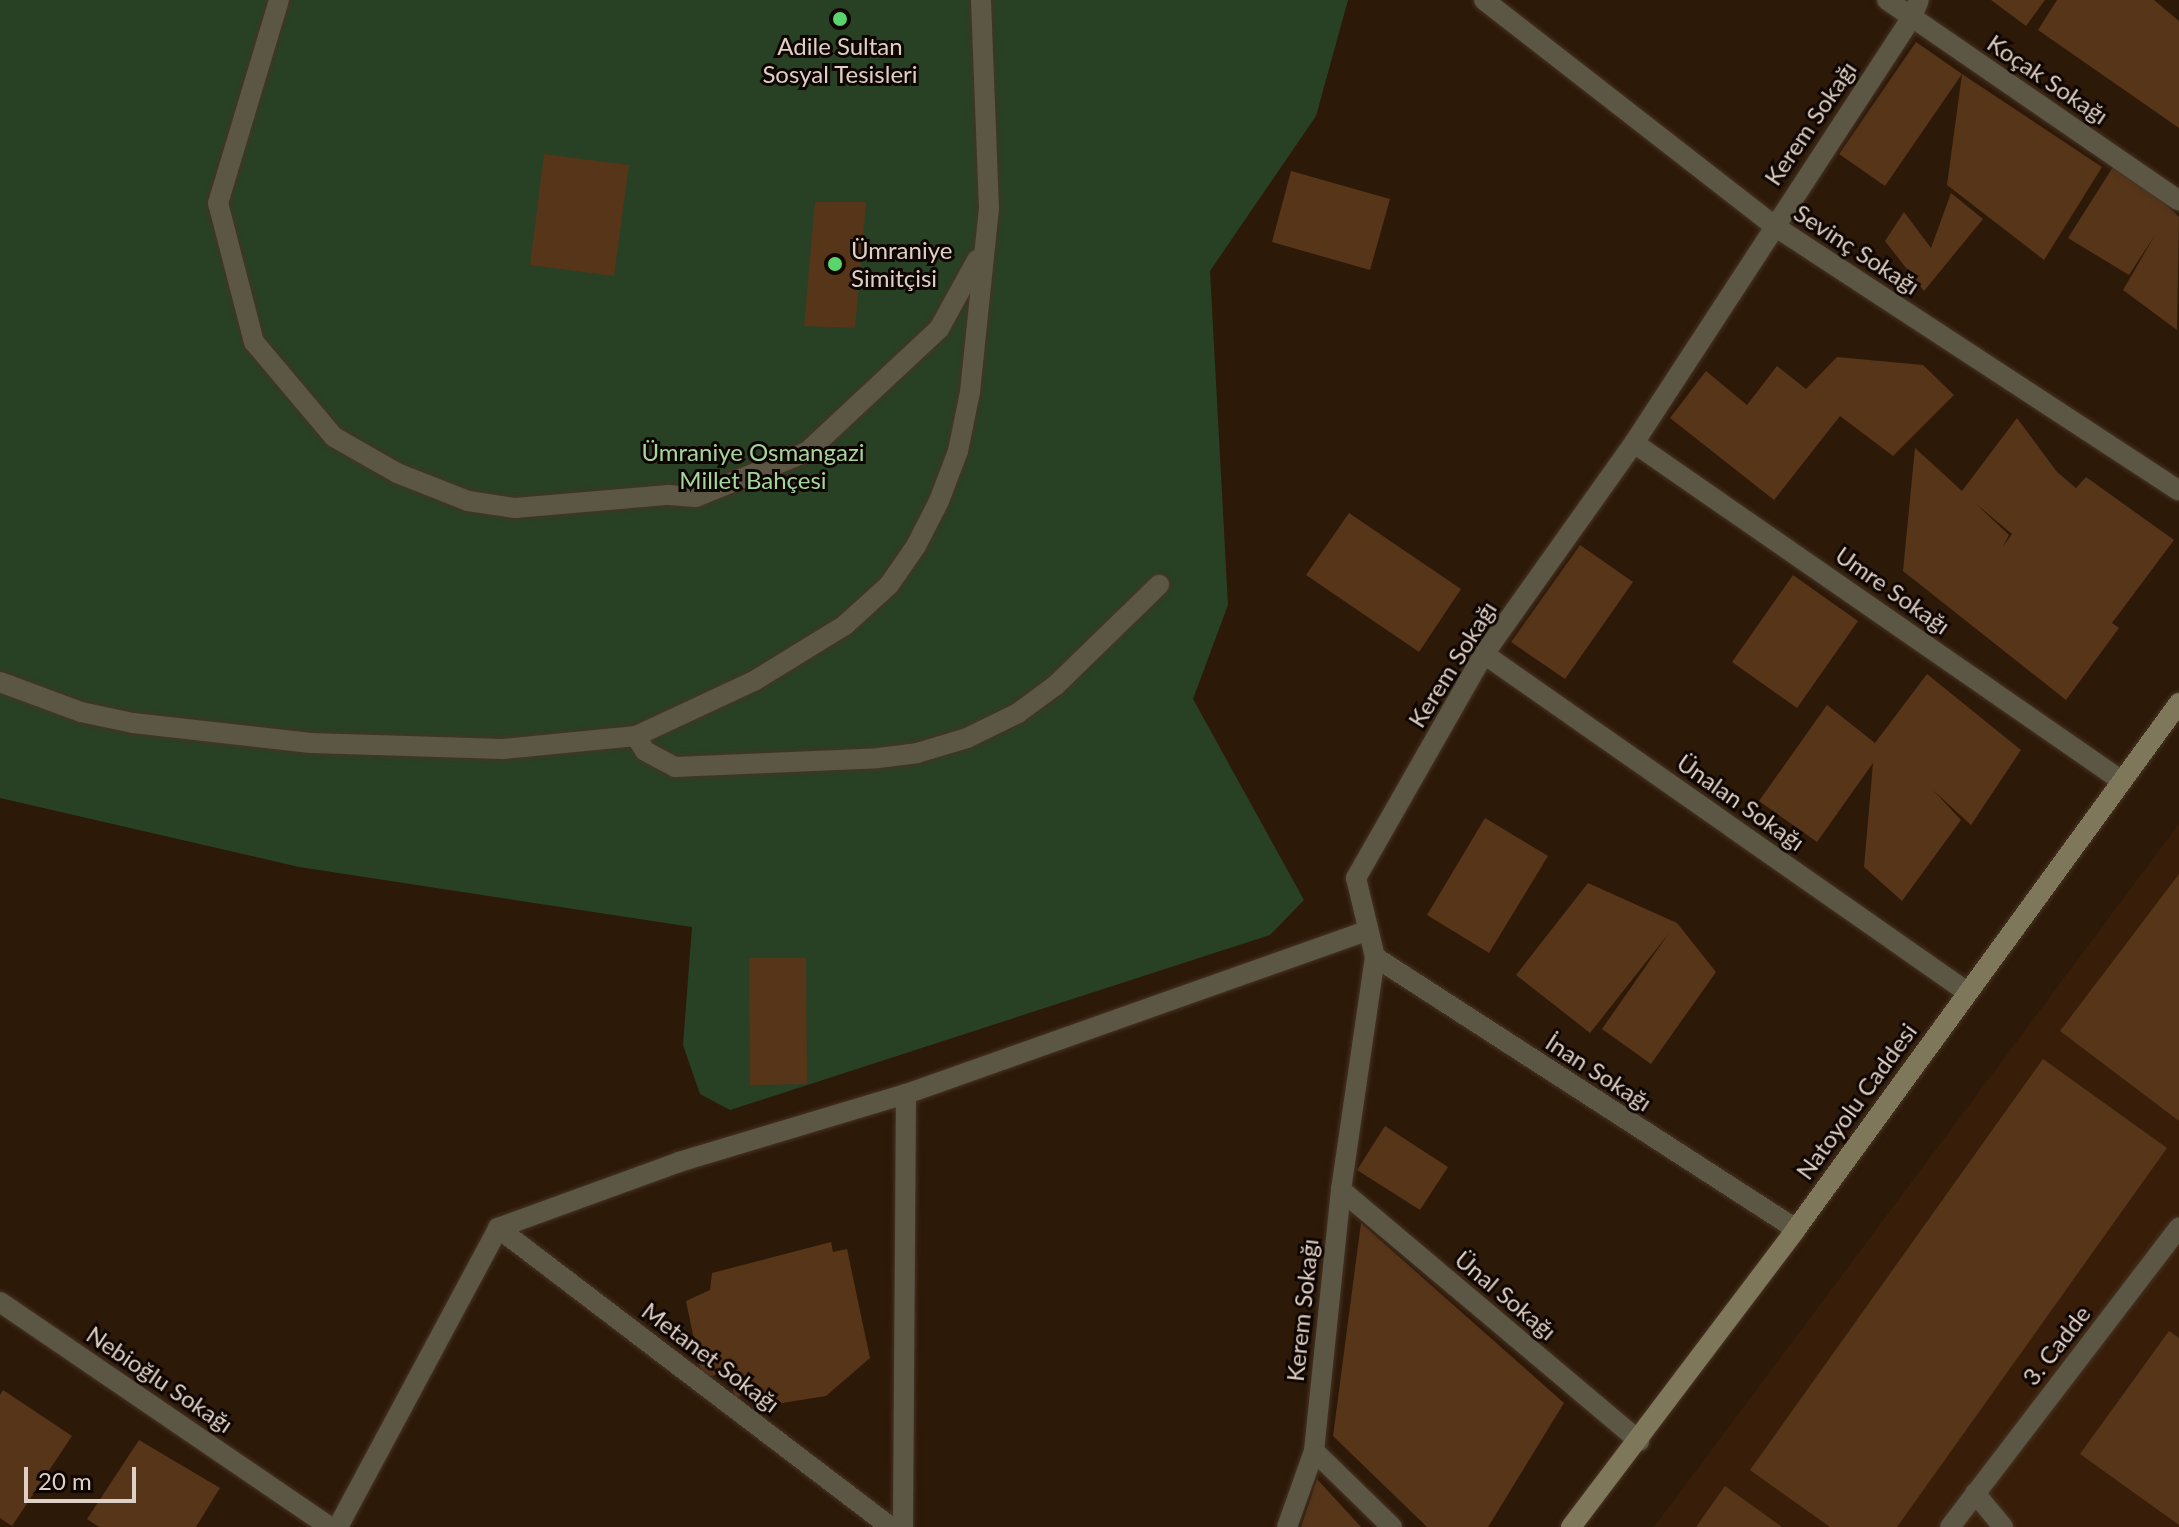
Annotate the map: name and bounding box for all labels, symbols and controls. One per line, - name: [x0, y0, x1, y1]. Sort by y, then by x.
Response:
- marker: Adile Sultan Sosyal Tesisleri: [831, 10, 849, 28]
- street label: Koçak Sokağı: [1982, 28, 2114, 130]
- place label: Adile Sultan Sosyal Tesisleri: [762, 32, 918, 88]
- street label: Kerem Sokağı: [1758, 56, 1862, 190]
- street label: Sevinç Sokağı: [1789, 198, 1925, 300]
- place label: Ümraniye Simitçisi: [851, 236, 952, 292]
- marker: Ümraniye Simitçisi: [826, 255, 844, 273]
- park label: Ümraniye Osmangazi Millet Bahçesi: [642, 438, 864, 494]
- street label: Umre Sokağı: [1830, 540, 1956, 640]
- street label: Kerem Sokağı: [1402, 596, 1502, 732]
- street label: Ünalan Sokağı: [1672, 748, 1810, 856]
- street label: Natoyolu Caddesi: [1790, 1017, 1922, 1185]
- street label: İnan Sokağı: [1541, 1027, 1657, 1117]
- street label: Kerem Sokağı: [1280, 1237, 1324, 1383]
- street label: Ünal Sokağı: [1449, 1244, 1563, 1346]
- street label: Metanet Sokağı: [637, 1296, 785, 1418]
- street label: 3. Cadde: [2016, 1299, 2096, 1391]
- street label: Nebioğlu Sokağı: [81, 1320, 239, 1438]
- scale bar: [28, 1451, 140, 1501]
- text: 20 m: [38, 1466, 92, 1495]

